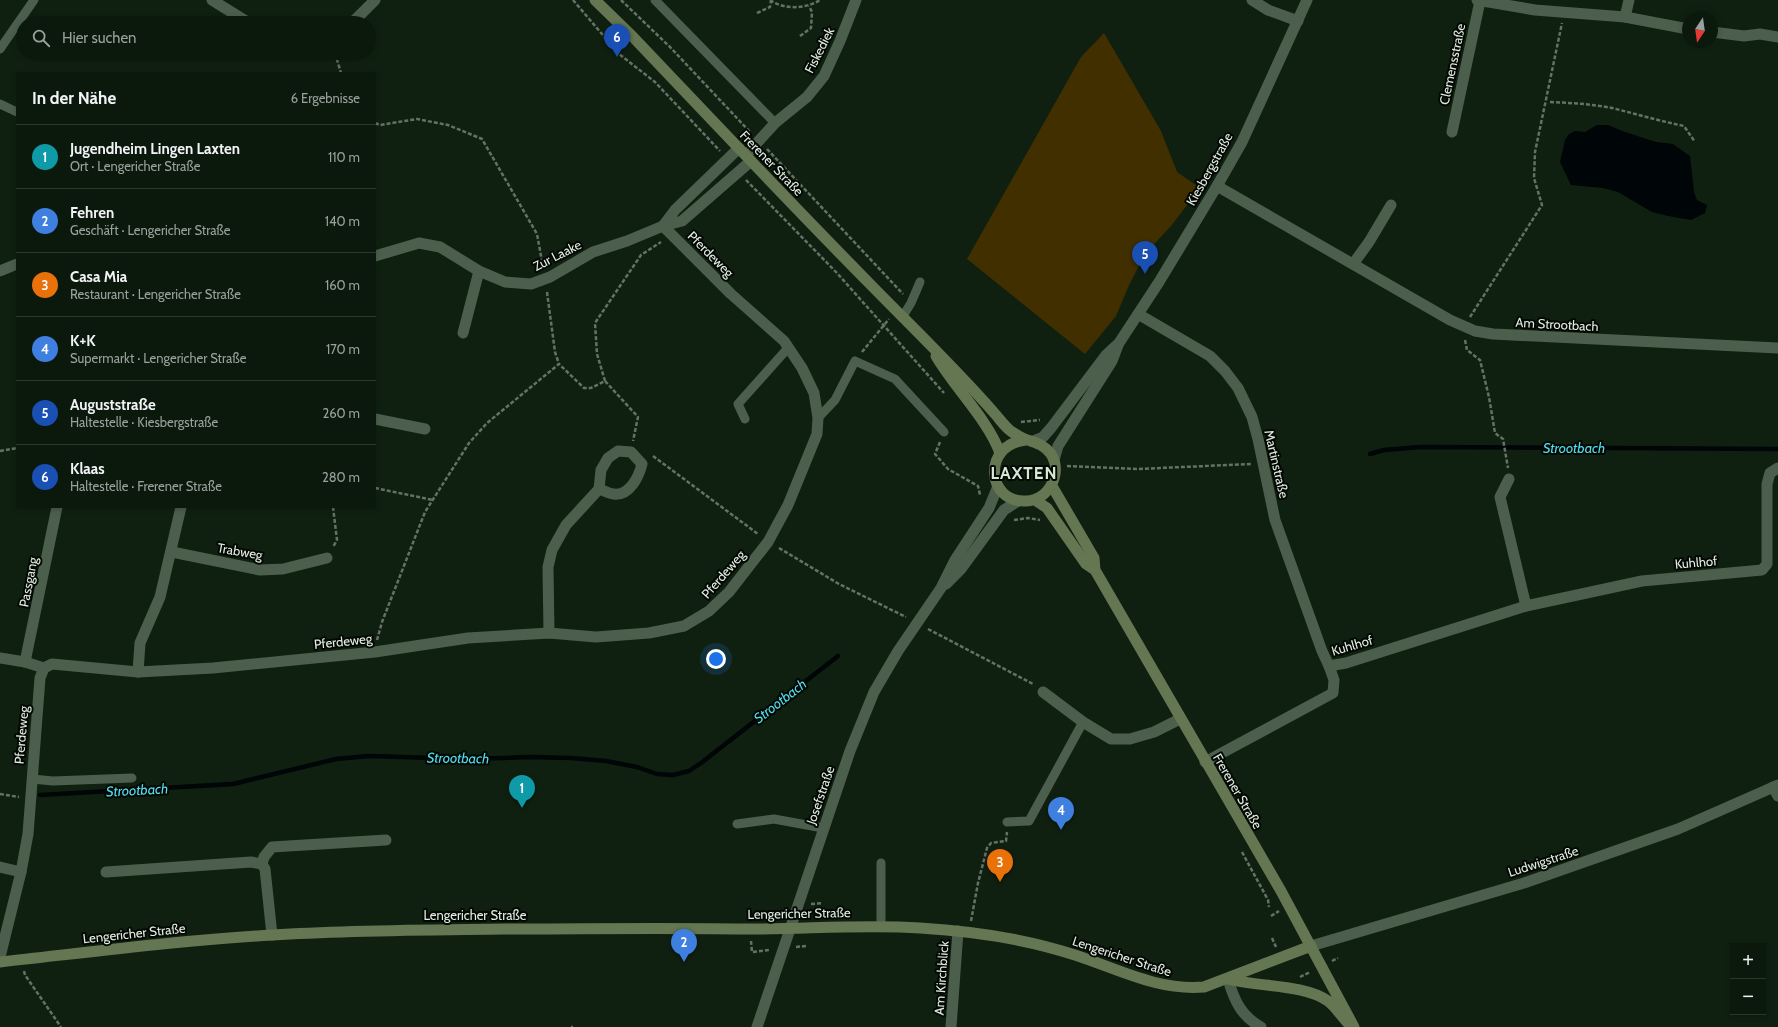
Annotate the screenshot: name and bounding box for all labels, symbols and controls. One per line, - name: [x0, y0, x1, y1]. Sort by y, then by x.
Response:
- north arrow: [1682, 12, 1718, 48]
- search box: [16, 16, 376, 60]
- street label: Clemensstraße: [1436, 22, 1468, 106]
- pin: 6: [604, 24, 630, 57]
- street label: Fiskediek: [801, 24, 837, 76]
- icon: search: [30, 27, 52, 49]
- text: Hier suchen: [62, 29, 137, 47]
- text: In der Nähe: [32, 88, 116, 108]
- text: 6 Ergebnisse: [291, 90, 360, 106]
- street label: Frerener Straße: [737, 127, 807, 199]
- street label: Kiesbergstraße: [1182, 129, 1236, 208]
- text: Jugendheim Lingen Laxten: [70, 140, 240, 158]
- text: 1: [43, 149, 47, 165]
- text: 110 m: [328, 149, 360, 165]
- text: Ort · Lengericher Straße: [70, 158, 200, 174]
- text: Fehren: [70, 204, 114, 222]
- text: 2: [42, 213, 48, 229]
- text: 140 m: [325, 213, 360, 229]
- text: Geschäft · Lengericher Straße: [70, 222, 231, 238]
- street label: Pferdeweg: [685, 228, 738, 281]
- street label: Zur Laake: [530, 236, 584, 274]
- pin: 5: [1132, 241, 1158, 274]
- text: Casa Mia: [70, 268, 127, 286]
- text: 3: [41, 277, 49, 293]
- text: 160 m: [325, 277, 360, 293]
- text: Restaurant · Lengericher Straße: [70, 286, 241, 302]
- street label: Am Strootbach: [1515, 314, 1599, 334]
- text: K+K: [70, 332, 96, 350]
- text: 4: [41, 341, 49, 357]
- text: 170 m: [326, 341, 360, 357]
- text: Supermarkt · Lengericher Straße: [70, 350, 246, 366]
- text: Auguststraße: [70, 396, 156, 414]
- text: 5: [42, 405, 48, 421]
- text: 260 m: [322, 405, 360, 421]
- text: Haltestelle · Kiesbergstraße: [70, 414, 218, 430]
- street label: Martinstraße: [1261, 428, 1293, 500]
- water label: Strootbach: [1543, 439, 1605, 457]
- text: Klaas: [70, 460, 105, 478]
- district label: LAXTEN: [991, 463, 1057, 483]
- text: 6: [41, 469, 49, 485]
- text: 280 m: [322, 469, 360, 485]
- text: Haltestelle · Frerener Straße: [70, 478, 222, 494]
- street label: Trabweg: [216, 539, 264, 563]
- street label: Pferdeweg: [698, 546, 749, 601]
- street label: Kuhlhof: [1674, 552, 1719, 572]
- street label: Passgang: [15, 555, 41, 608]
- street label: Pferdeweg: [313, 630, 373, 652]
- street label: Kuhlhof: [1329, 631, 1375, 659]
- your location: [706, 649, 726, 669]
- water label: Strootbach: [750, 675, 810, 727]
- street label: Pferdeweg: [10, 705, 32, 765]
- water label: Strootbach: [427, 748, 489, 768]
- street label: Frerener Straße: [1210, 750, 1266, 832]
- street label: Josefstraße: [802, 763, 838, 827]
- pin: 1: [509, 775, 535, 808]
- water label: Strootbach: [106, 779, 168, 801]
- pin: 4: [1048, 797, 1074, 830]
- street label: Ludwigstraße: [1506, 842, 1581, 880]
- pin: 3: [987, 849, 1013, 882]
- street label: Lengericher Straße: [747, 904, 851, 922]
- street label: Lengericher Straße: [423, 907, 527, 923]
- street label: Lengericher Straße: [82, 920, 186, 946]
- pin: 2: [671, 929, 697, 962]
- street label: Lengericher Straße: [1071, 932, 1174, 980]
- street label: Am Kirchblick: [930, 940, 952, 1016]
- map controls: [1730, 943, 1766, 1015]
- button: +: [1730, 943, 1766, 979]
- button: −: [1730, 979, 1766, 1015]

